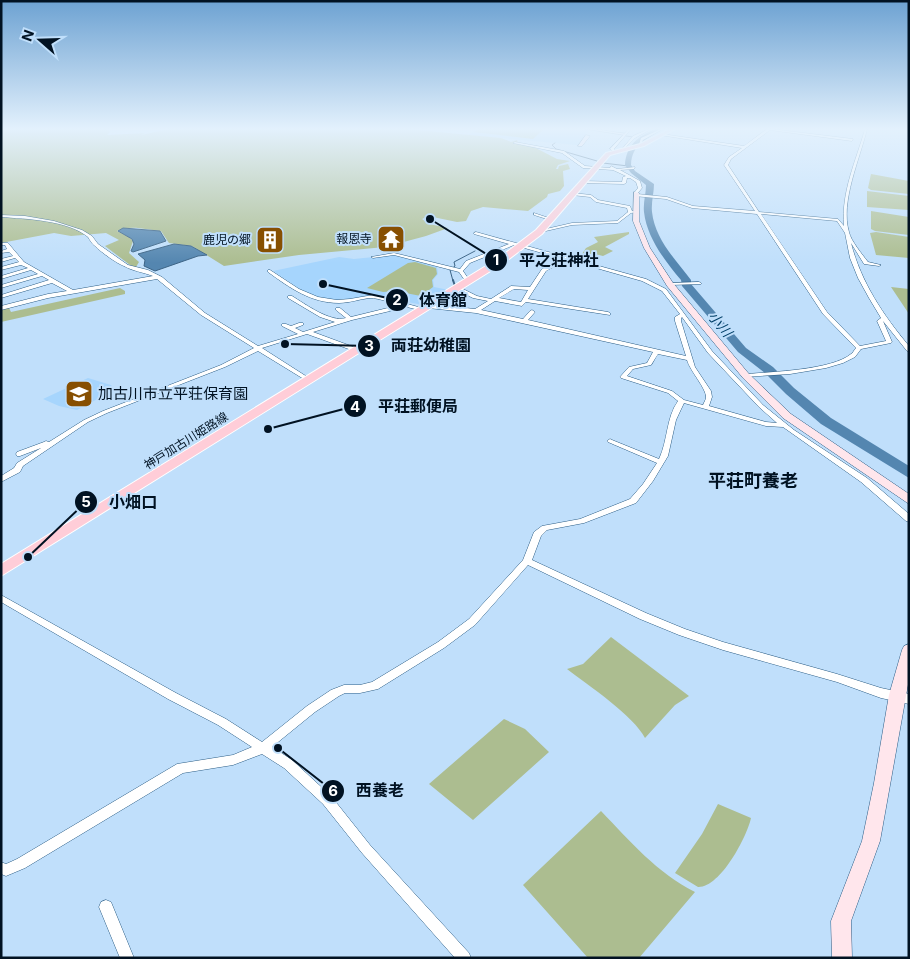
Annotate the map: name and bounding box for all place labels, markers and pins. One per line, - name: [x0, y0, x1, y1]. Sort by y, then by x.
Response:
- temple icon: 報恩寺: [376, 224, 406, 254]
- building icon: 鹿児の郷: [255, 225, 285, 255]
- place label: 報恩寺: [336, 231, 372, 246]
- place label: 鹿児の郷: [203, 232, 251, 247]
- callout: 平之荘神社: [484, 245, 609, 276]
- callout: 体育館: [384, 285, 477, 316]
- callout: 両荘幼稚園: [356, 330, 481, 361]
- school or university icon: 加古川市立平荘保育園: [64, 379, 94, 409]
- place label: 加古川市立平荘保育園: [98, 384, 248, 403]
- callout: 平荘郵便局: [343, 391, 468, 422]
- callout: 小畑口: [74, 487, 167, 518]
- callout: 西養老: [321, 775, 414, 806]

